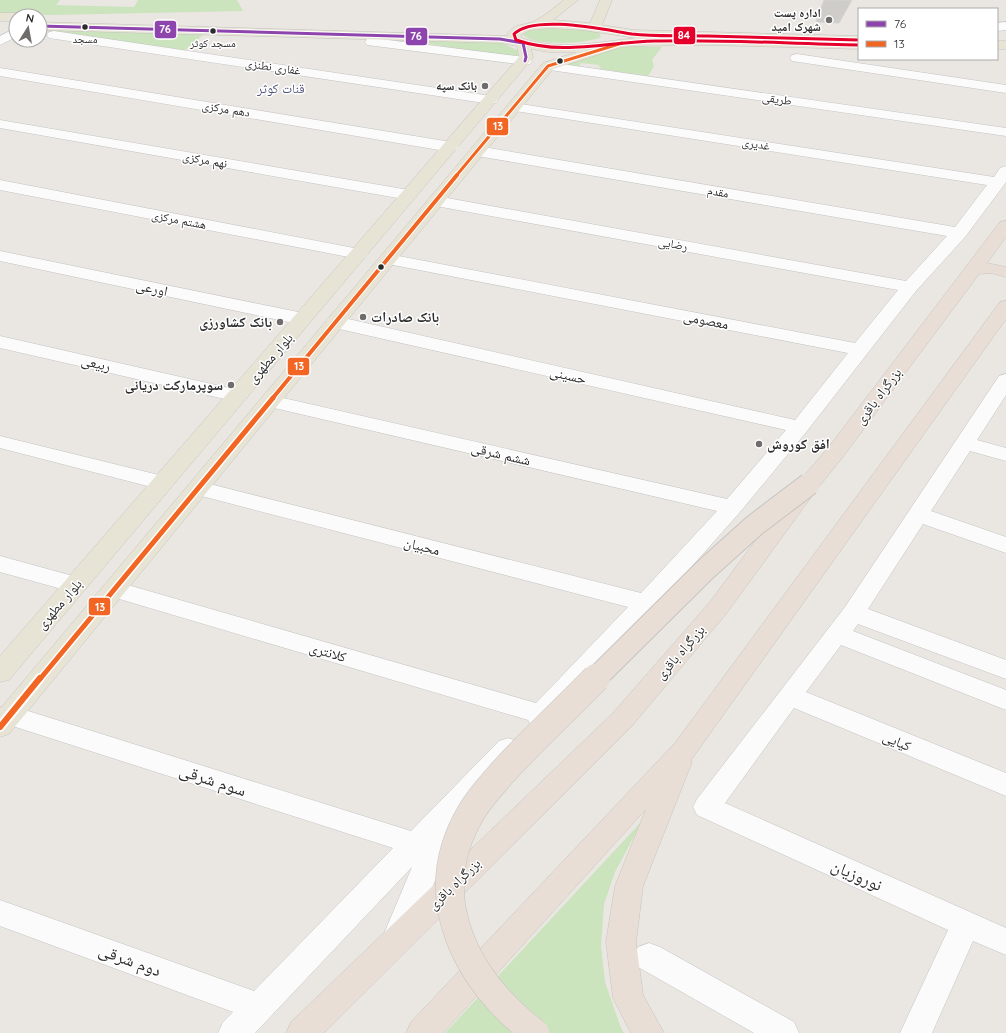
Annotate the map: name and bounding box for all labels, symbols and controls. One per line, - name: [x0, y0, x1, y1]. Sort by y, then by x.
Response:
- place label: اداره پست شهرک امید: [772, 5, 821, 34]
- north arrow: [8, 8, 48, 48]
- legend: [858, 8, 998, 60]
- text: N: [25, 11, 35, 26]
- marker: اداره پست شهرک امید: [824, 15, 834, 25]
- text: 76: [894, 16, 907, 31]
- line badge: 76: [154, 20, 177, 39]
- marker: مسجد: [80, 22, 90, 32]
- text: 76: [159, 22, 171, 36]
- marker: مسجد کوثر: [208, 26, 218, 36]
- line badge: 84: [673, 26, 696, 45]
- line badge: 76: [405, 27, 428, 46]
- text: 84: [678, 28, 691, 42]
- text: 76: [410, 29, 422, 43]
- place label: مسجد: [73, 32, 97, 46]
- place label: مسجد کوثر: [189, 36, 236, 50]
- text: 13: [894, 36, 905, 51]
- street label: غفاری نطنزی: [244, 55, 302, 78]
- unlabelled marker: [555, 56, 565, 66]
- place label: بانک سپه: [436, 78, 477, 93]
- district label: قنات کوثر: [256, 80, 305, 97]
- marker: بانک سپه: [480, 81, 490, 91]
- street label: طریقی: [761, 89, 793, 108]
- street label: دهم مرکزی: [201, 97, 251, 121]
- line badge: 13: [486, 117, 509, 136]
- text: 13: [493, 119, 503, 133]
- street label: غدیری: [741, 134, 771, 153]
- street label: نهم مرکزی: [181, 148, 229, 172]
- street label: مقدم: [706, 182, 730, 202]
- street label: هشتم مرکزی: [150, 207, 208, 233]
- street label: رضایی: [657, 234, 689, 254]
- unlabelled marker: [376, 262, 386, 272]
- street label: اورعی: [134, 276, 170, 300]
- street label: معصومی: [682, 307, 730, 333]
- place label: بانک صادرات: [371, 308, 439, 326]
- marker: بانک صادرات: [358, 312, 368, 322]
- place label: بانک کشاورزی: [199, 313, 272, 331]
- marker: بانک کشاورزی: [275, 317, 285, 327]
- street label: بلوار مطهری: [243, 329, 297, 387]
- street label: ربیعی: [79, 351, 113, 375]
- line badge: 13: [287, 357, 310, 376]
- text: 13: [294, 359, 304, 373]
- street label: حسینی: [548, 362, 588, 388]
- street label: بزرگراه باقری: [851, 364, 905, 428]
- place label: سوپرمارکت دریانی: [125, 376, 223, 394]
- marker: سوپرمارکت دریانی: [226, 380, 236, 390]
- place label: افق کوروش: [767, 435, 830, 453]
- street label: ششم شرقی: [469, 438, 532, 471]
- marker: افق کوروش: [754, 439, 764, 449]
- street label: محبیان: [402, 533, 442, 559]
- street label: بلوار مطهری: [32, 575, 86, 633]
- line badge: 13: [88, 597, 111, 616]
- text: 13: [95, 600, 105, 614]
- street label: بزرگراه باقری: [651, 621, 709, 683]
- street label: کلانتری: [307, 638, 349, 666]
- street label: کیایی: [880, 727, 914, 755]
- street label: سوم شرقی: [176, 759, 249, 802]
- street label: بزرگراه باقری: [424, 854, 484, 914]
- street label: نوروزیان: [828, 854, 886, 896]
- street label: دوم شرقی: [95, 939, 164, 982]

